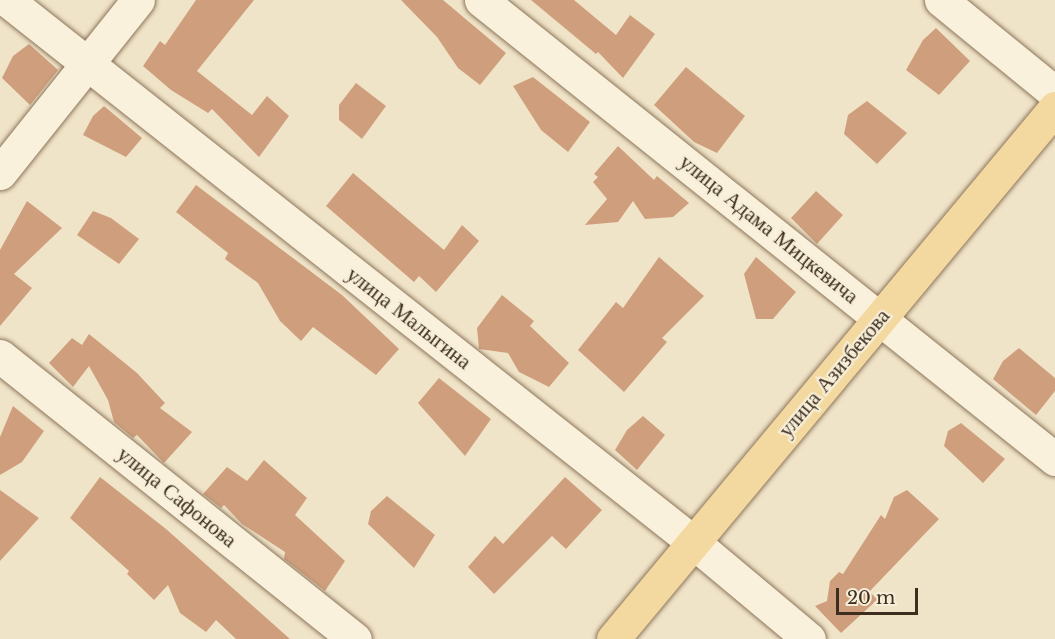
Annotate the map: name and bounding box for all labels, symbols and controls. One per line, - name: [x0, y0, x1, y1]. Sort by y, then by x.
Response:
- street label: улица Адама Мицкевича: [675, 149, 863, 309]
- street label: улица Малыгина: [342, 262, 476, 374]
- street label: улица Азизбекова: [773, 304, 895, 442]
- street label: улица Сафонова: [112, 441, 242, 553]
- scale bar: [839, 576, 922, 614]
- text: 20 m: [847, 587, 895, 609]

